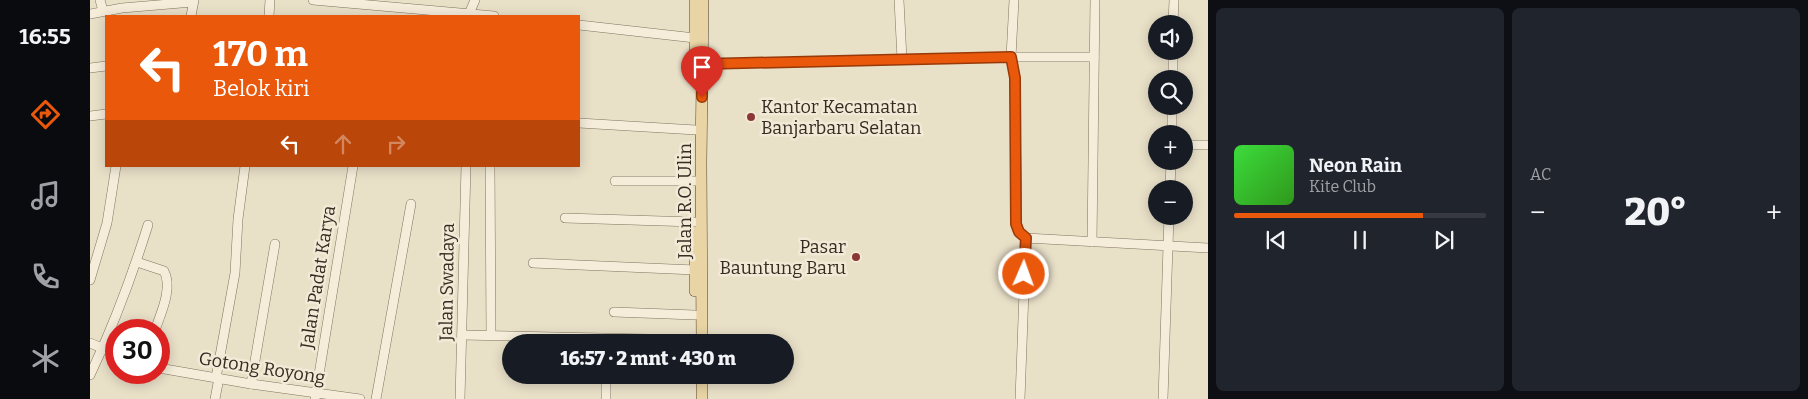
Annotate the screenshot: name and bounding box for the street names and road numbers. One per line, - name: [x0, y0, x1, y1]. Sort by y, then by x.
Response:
- street label: Jalan R.O. Ulin: [674, 143, 696, 260]
- street label: Jalan Padat Karya: [296, 204, 340, 351]
- street label: Jalan Swadaya: [435, 223, 459, 342]
- street label: Gotong Royong: [197, 347, 327, 389]

